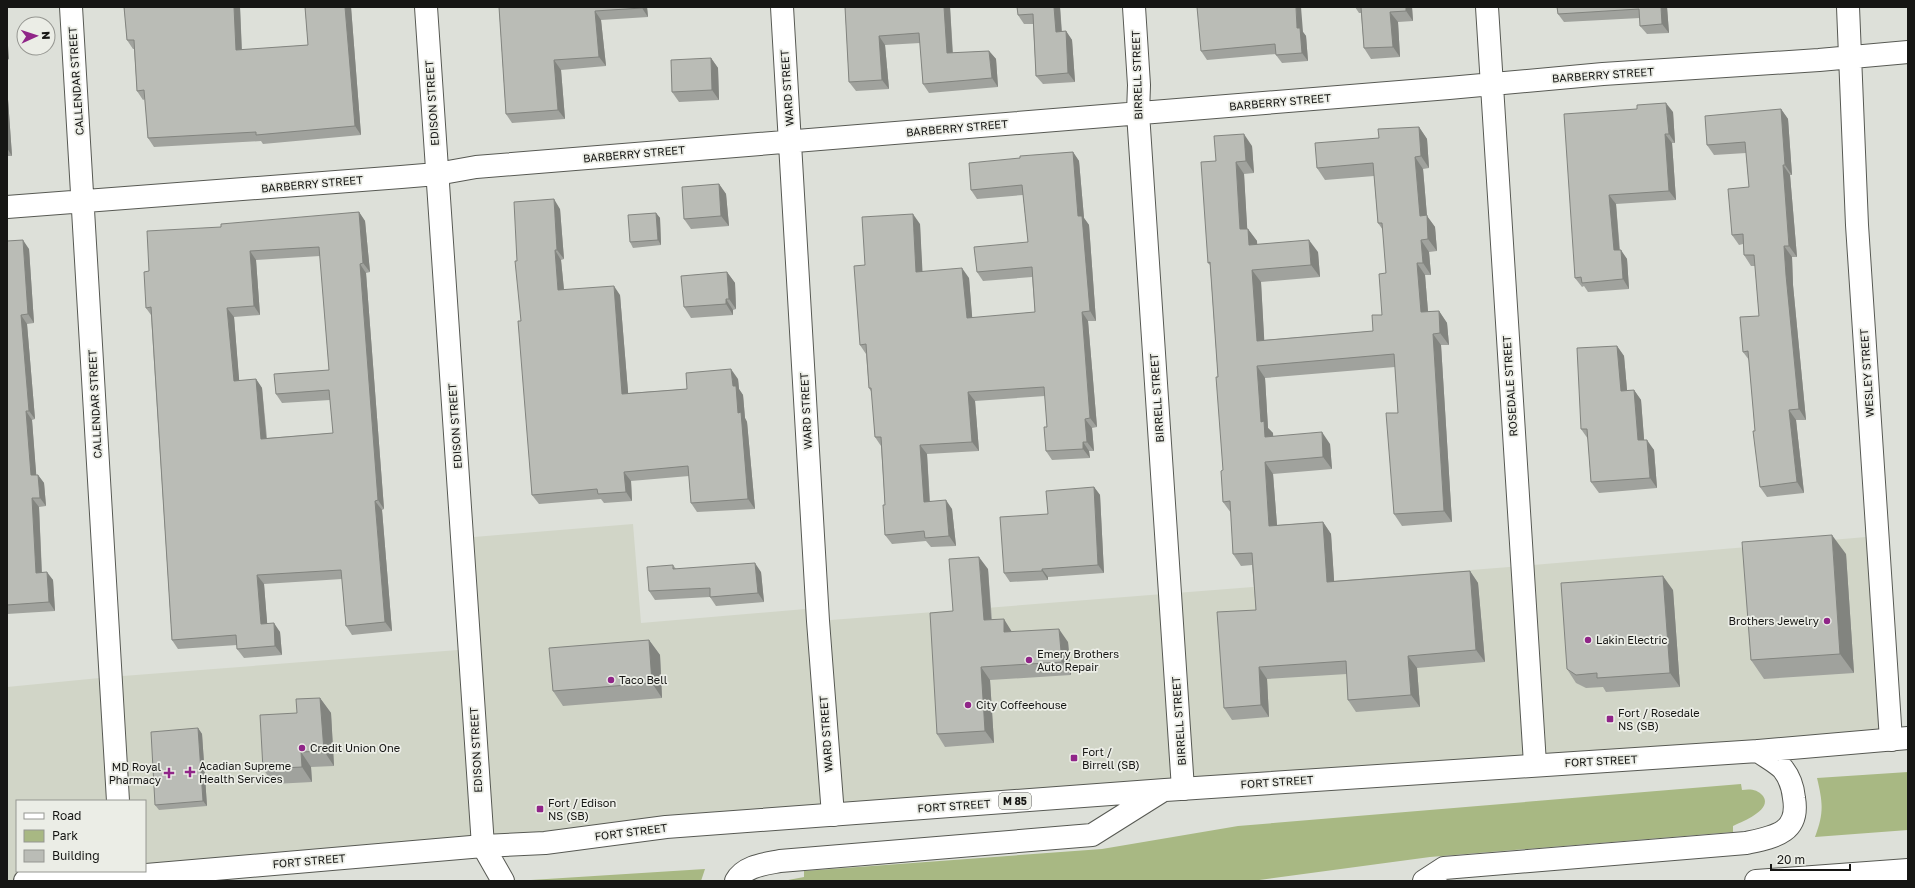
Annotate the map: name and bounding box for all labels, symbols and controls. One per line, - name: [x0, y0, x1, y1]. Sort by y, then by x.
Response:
- north arrow: [16, 16, 56, 56]
- street label: CALLENDAR STREET: [65, 26, 86, 136]
- street label: BIRRELL STREET: [1128, 30, 1145, 120]
- text: N: [40, 31, 53, 40]
- street label: WARD STREET: [777, 49, 796, 127]
- street label: EDISON STREET: [422, 60, 441, 146]
- street label: BARBERRY STREET: [1552, 64, 1655, 85]
- street label: BARBERRY STREET: [1229, 91, 1332, 112]
- street label: BARBERRY STREET: [906, 117, 1009, 138]
- street label: BARBERRY STREET: [583, 143, 686, 164]
- street label: BARBERRY STREET: [261, 173, 364, 194]
- street label: WESLEY STREET: [1857, 328, 1876, 418]
- street label: ROSEDALE STREET: [1499, 335, 1520, 437]
- street label: CALLENDAR STREET: [85, 349, 104, 459]
- street label: BIRRELL STREET: [1147, 353, 1166, 443]
- street label: WARD STREET: [797, 372, 814, 450]
- street label: EDISON STREET: [445, 383, 464, 469]
- place label: Brothers Jewelry: [1729, 614, 1819, 627]
- marker: Brothers Jewelry: [1822, 616, 1832, 626]
- place label: Lakin Electric: [1596, 633, 1667, 646]
- marker: Lakin Electric: [1583, 635, 1593, 645]
- place label: Emery Brothers Auto Repair: [1037, 647, 1119, 673]
- marker: Emery Brothers Auto Repair: [1024, 655, 1034, 665]
- place label: Taco Bell: [619, 673, 668, 686]
- marker: Taco Bell: [606, 675, 616, 685]
- street label: BIRRELL STREET: [1169, 676, 1188, 766]
- street label: WARD STREET: [816, 695, 835, 773]
- place label: City Coffeehouse: [976, 698, 1067, 711]
- marker: City Coffeehouse: [963, 700, 973, 710]
- place label: Fort / Rosedale NS (SB): [1618, 706, 1700, 732]
- street label: EDISON STREET: [467, 707, 484, 793]
- marker: Fort / Rosedale NS (SB): [1605, 714, 1615, 724]
- place label: Credit Union One: [310, 741, 400, 754]
- marker: Credit Union One: [297, 743, 307, 753]
- place label: Fort / Birrell (SB): [1082, 745, 1140, 771]
- street label: FORT STREET: [1564, 752, 1638, 769]
- marker: Fort / Birrell (SB): [1069, 753, 1079, 763]
- place label: Acadian Supreme Health Services: [199, 759, 291, 785]
- place label: MD Royal Pharmacy: [109, 760, 161, 786]
- marker: Acadian Supreme Health Services: [184, 766, 196, 778]
- marker: MD Royal Pharmacy: [164, 768, 174, 778]
- street label: FORT STREET: [1240, 772, 1314, 791]
- road number: M 85: [999, 793, 1031, 809]
- place label: Fort / Edison NS (SB): [548, 796, 616, 822]
- street label: FORT STREET: [917, 796, 991, 815]
- legend: [16, 800, 146, 872]
- marker: Fort / Edison NS (SB): [535, 804, 545, 814]
- text: Road: [52, 808, 81, 823]
- street label: FORT STREET: [594, 821, 668, 842]
- text: Park: [52, 828, 78, 843]
- scale bar: [1771, 846, 1850, 872]
- text: Building: [52, 848, 100, 863]
- street label: FORT STREET: [272, 851, 346, 870]
- text: 20 m: [1777, 852, 1805, 867]

